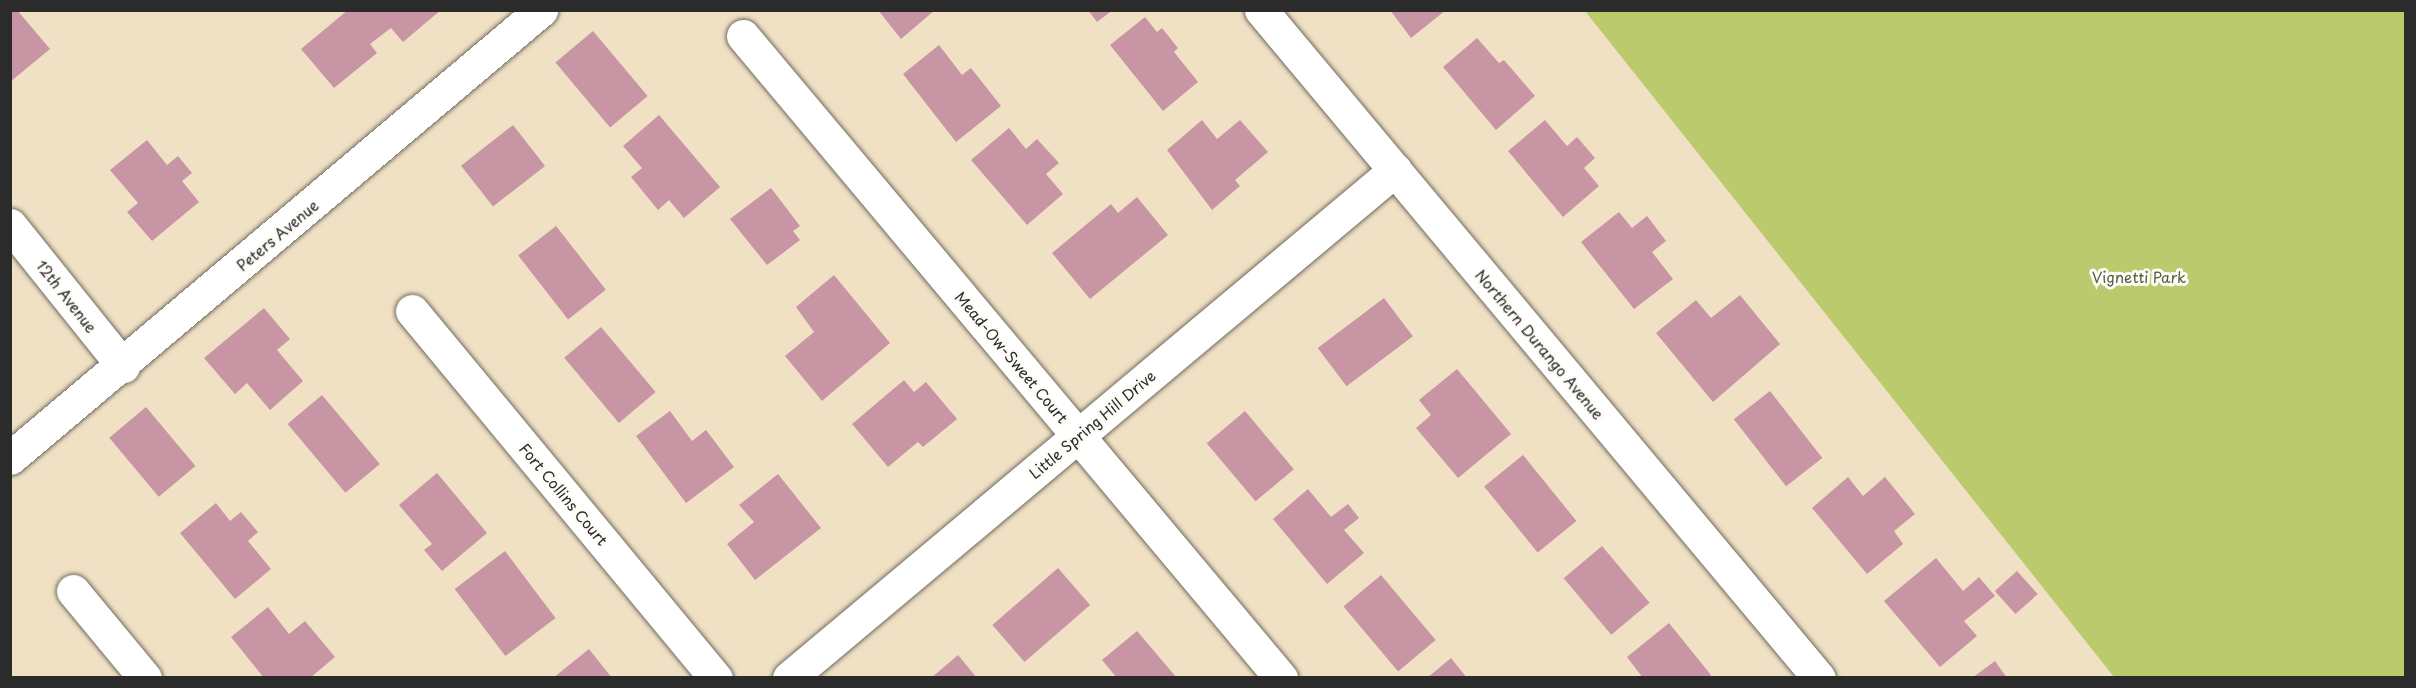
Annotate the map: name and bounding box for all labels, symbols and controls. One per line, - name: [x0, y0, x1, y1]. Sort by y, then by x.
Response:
- street label: Peters Avenue: [233, 196, 321, 274]
- street label: 12th Avenue: [33, 256, 101, 336]
- street label: Northern Durango Avenue: [1472, 265, 1608, 423]
- park label: Vignetti Park: [2091, 268, 2187, 286]
- street label: Mead-Ow-Sweet Court: [951, 287, 1073, 427]
- street label: Little Spring Hill Drive: [1025, 365, 1159, 483]
- street label: Fort Collins Court: [516, 439, 612, 549]

